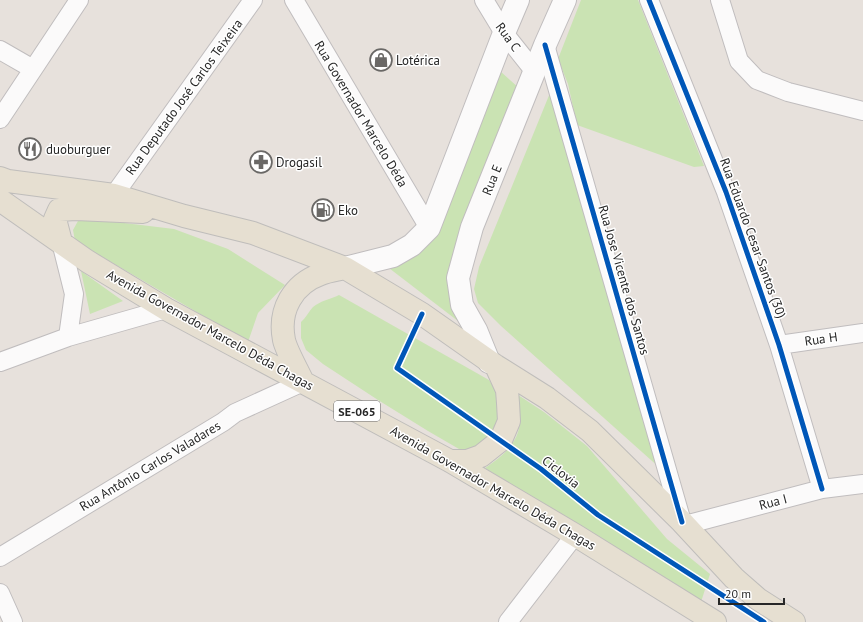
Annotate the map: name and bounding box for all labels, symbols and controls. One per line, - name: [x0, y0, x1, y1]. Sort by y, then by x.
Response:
- street label: Rua Deputado José Carlos Teixeira: [122, 16, 246, 178]
- street label: Rua C: [492, 19, 524, 55]
- street label: Rua Governador Marcelo Déda: [310, 38, 412, 190]
- shop icon: Lotérica: [368, 47, 394, 73]
- place label: Lotérica: [396, 52, 440, 69]
- restaurant icon: duoburguer: [17, 136, 43, 162]
- place label: duoburguer: [46, 141, 111, 158]
- pharmacy icon: Drogasil: [248, 149, 274, 175]
- place label: Drogasil: [276, 154, 322, 171]
- street label: Rua Eduardo Cesar Santos (30): [716, 156, 790, 320]
- street label: Rua E: [478, 162, 506, 198]
- fuel station icon: Eko: [310, 197, 336, 223]
- place label: Eko: [338, 202, 358, 219]
- street label: Rua Jose Vicente dos Santos: [594, 203, 654, 357]
- street label: Avenida Governador Marcelo Déda Chagas: [103, 266, 317, 394]
- street label: Rua H: [803, 328, 839, 350]
- road number: SE-065: [334, 401, 380, 421]
- street label: Rua Antônio Carlos Valadares: [76, 417, 224, 515]
- street label: Avenida Governador Marcelo Déda Chagas: [387, 422, 599, 554]
- street label: Ciclovia: [539, 452, 583, 492]
- street label: Rua I: [757, 490, 789, 514]
- scale bar: [719, 580, 784, 606]
- text: 20 m: [725, 586, 751, 601]

